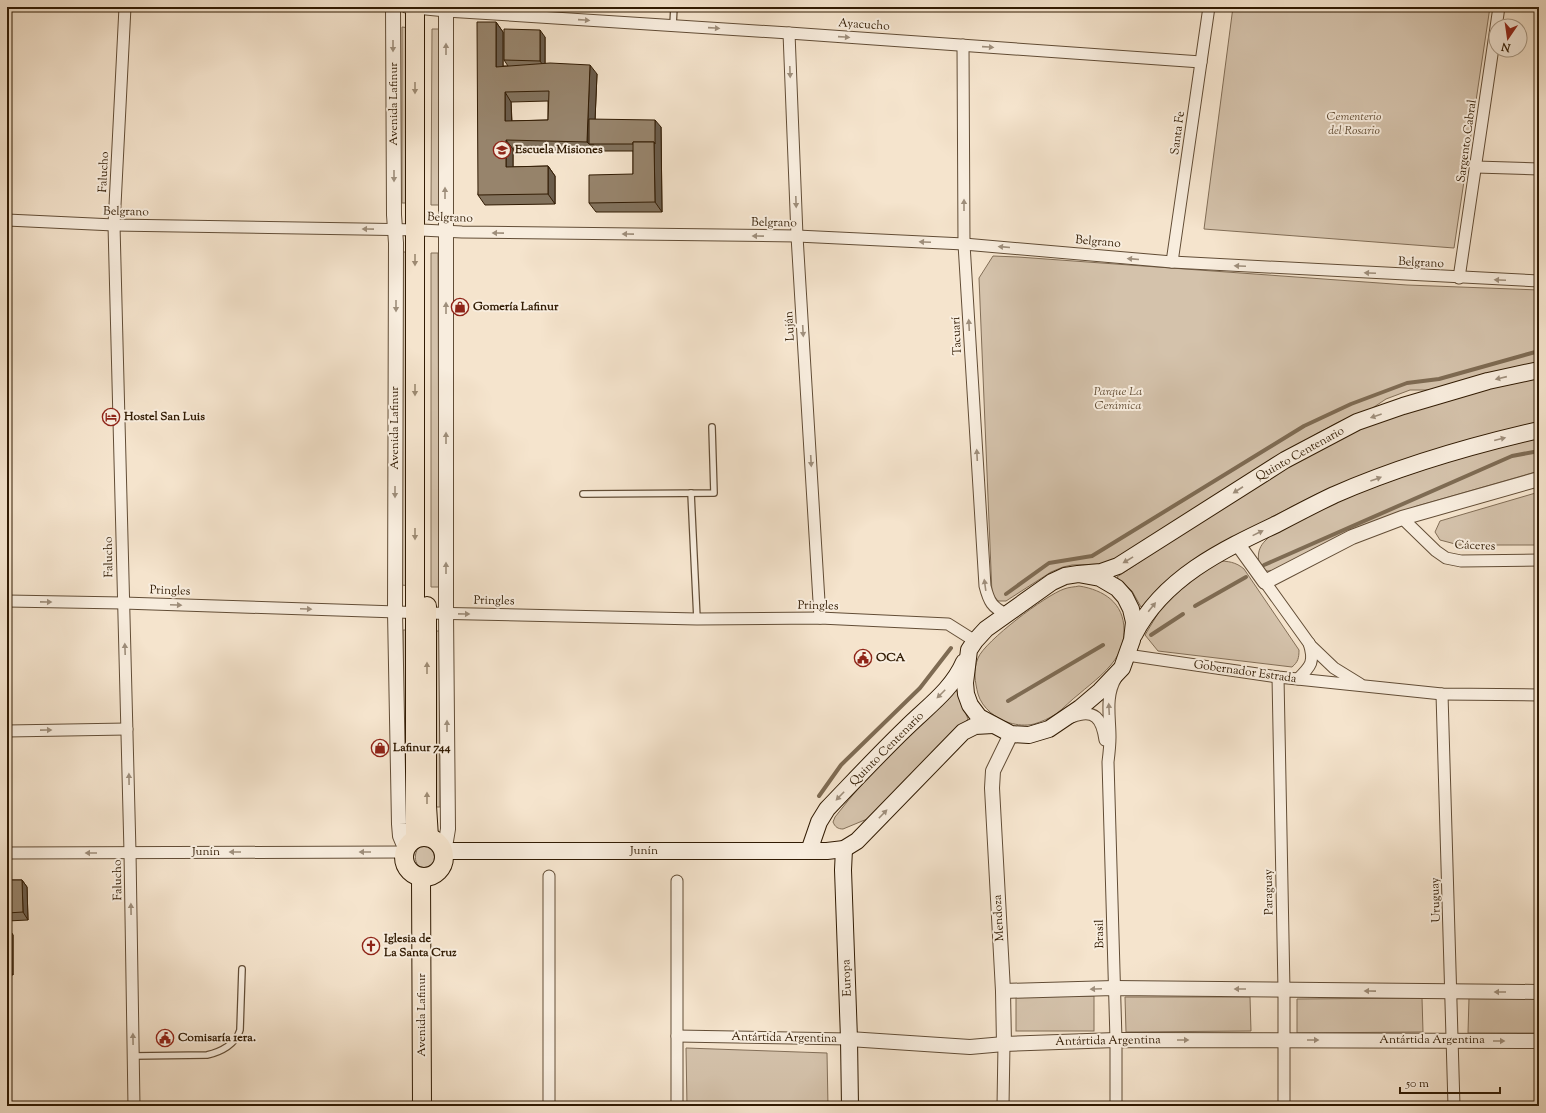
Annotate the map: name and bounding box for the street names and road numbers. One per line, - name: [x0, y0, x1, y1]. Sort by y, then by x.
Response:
- street label: Ayacucho: [838, 14, 891, 36]
- street label: Avenida Lafinur: [385, 62, 403, 146]
- street label: Sargento Cabral: [1452, 98, 1482, 184]
- street label: Santa Fe: [1166, 110, 1190, 156]
- street label: Falucho: [94, 151, 114, 193]
- street label: Belgrano: [103, 203, 149, 221]
- street label: Belgrano: [427, 208, 474, 228]
- street label: Belgrano: [751, 214, 797, 232]
- street label: Belgrano: [1074, 231, 1122, 253]
- street label: Belgrano: [1398, 253, 1445, 273]
- street label: Luján: [780, 310, 800, 342]
- street label: Tacuarí: [947, 316, 967, 356]
- street label: Avenida Lafinur: [386, 386, 404, 470]
- street label: Quinto Centenario: [1252, 422, 1348, 486]
- street label: Falucho: [100, 536, 118, 578]
- street label: Cáceres: [1454, 536, 1496, 556]
- street label: Pringles: [149, 581, 191, 601]
- street label: Pringles: [473, 592, 515, 610]
- street label: Pringles: [797, 597, 839, 615]
- street label: Gobernador Estrada: [1192, 656, 1298, 688]
- street label: Quinto Centenario: [846, 707, 929, 790]
- street label: Junín: [629, 842, 658, 860]
- street label: Junín: [191, 843, 220, 861]
- street label: Falucho: [109, 859, 127, 901]
- street label: Paraguay: [1260, 869, 1278, 915]
- street label: Uruguay: [1426, 877, 1446, 923]
- street label: Mendoza: [989, 894, 1009, 942]
- street label: Brasil: [1091, 919, 1109, 949]
- street label: Europa: [837, 959, 857, 997]
- street label: Avenida Lafinur: [413, 973, 431, 1057]
- street label: Antártida Argentina: [731, 1028, 837, 1048]
- street label: Antártida Argentina: [1055, 1031, 1161, 1051]
- street label: Antártida Argentina: [1379, 1031, 1485, 1049]

